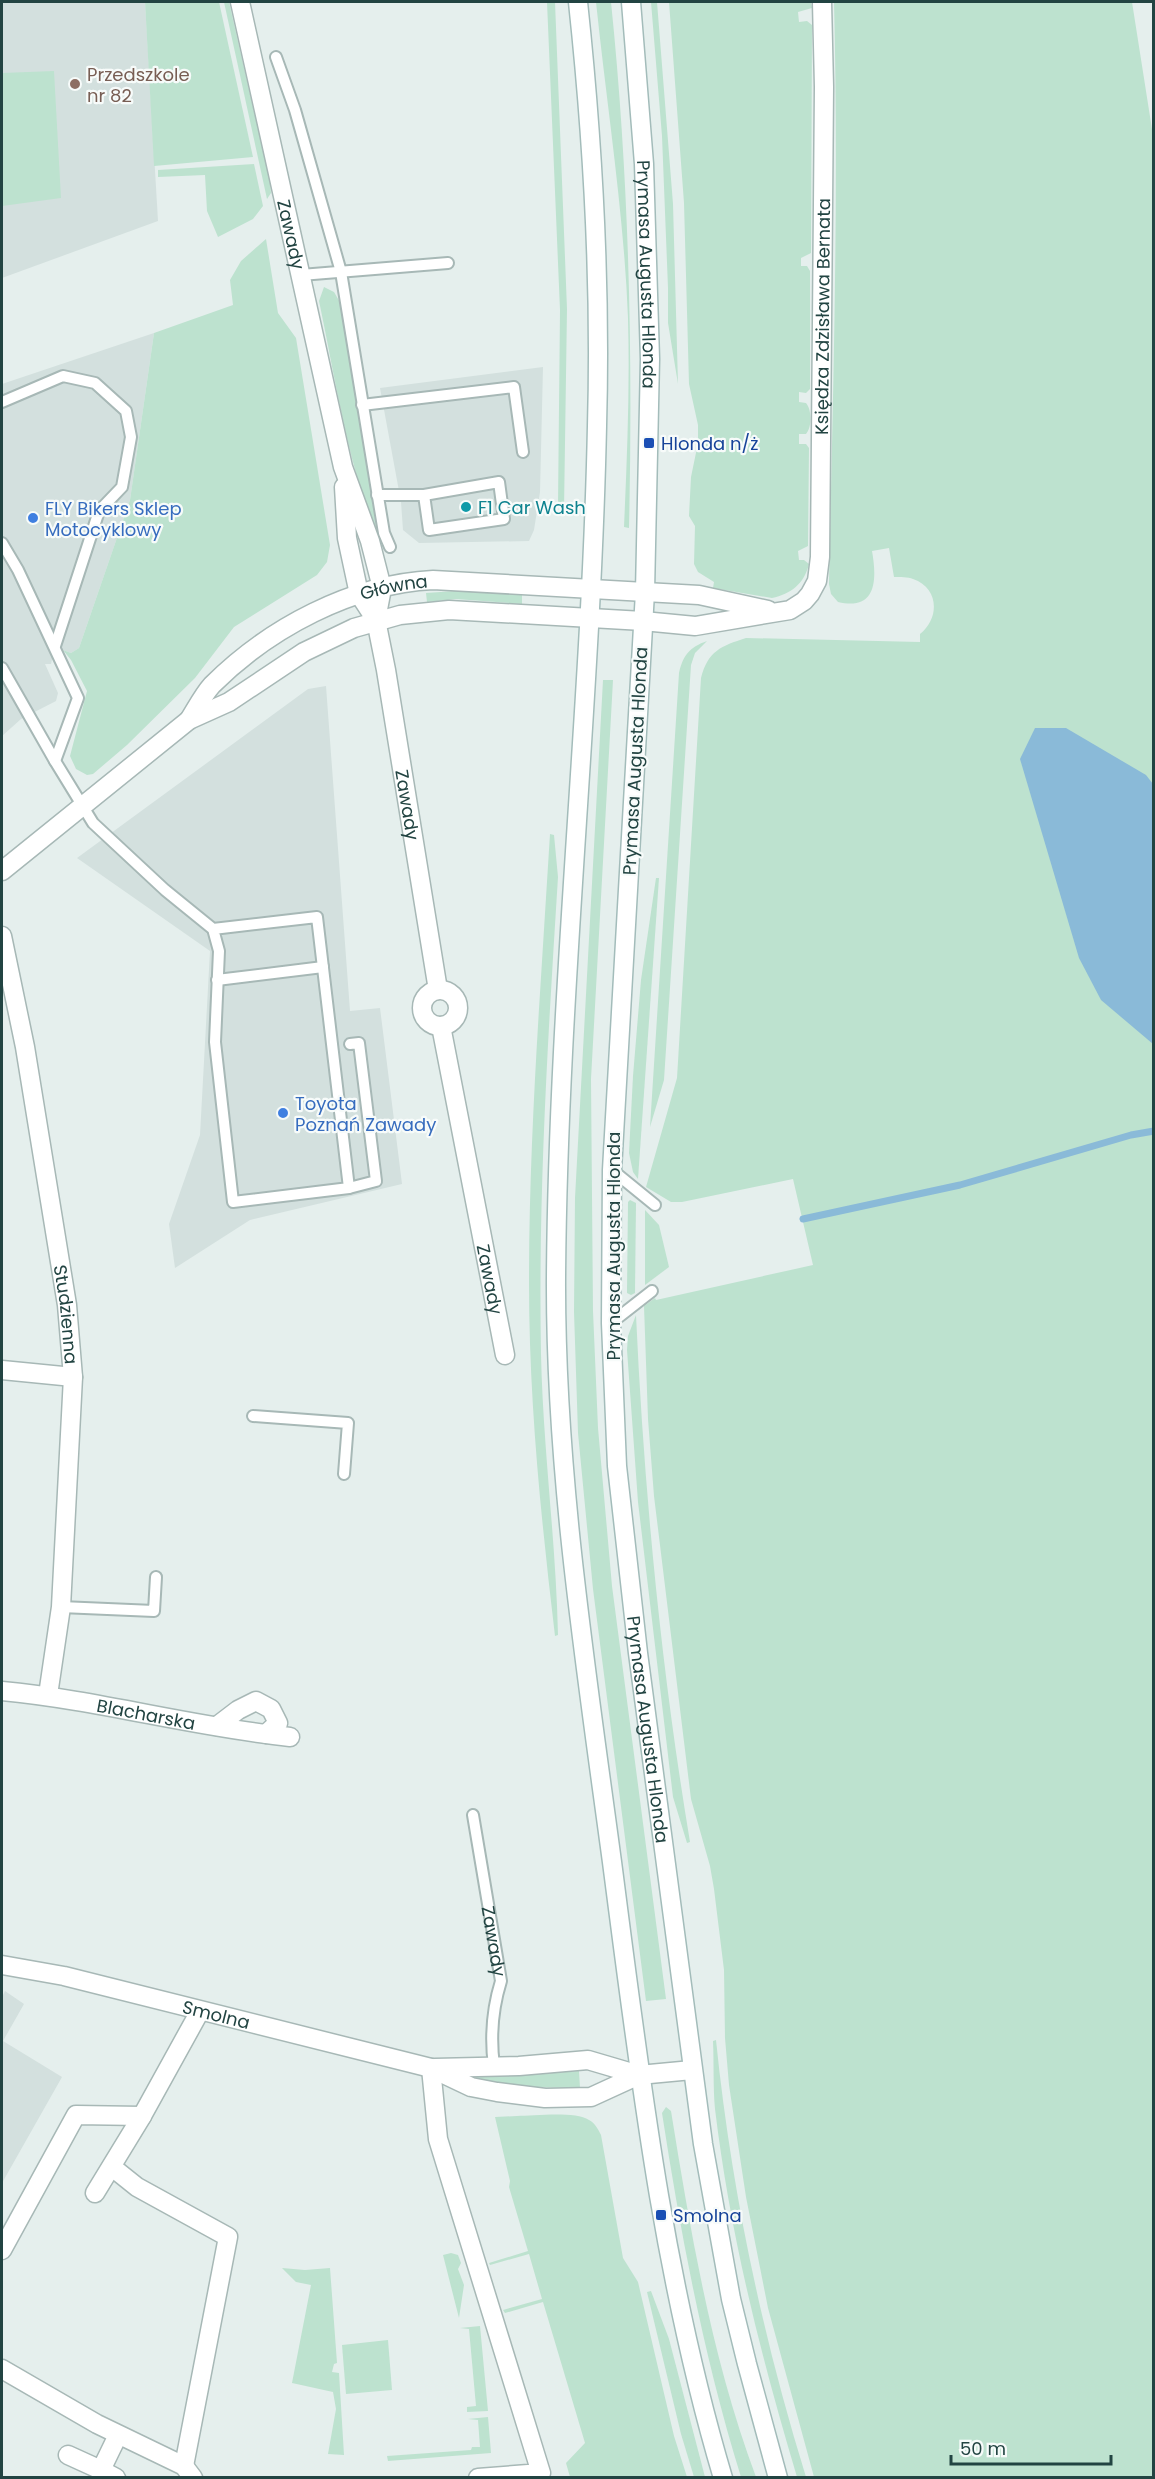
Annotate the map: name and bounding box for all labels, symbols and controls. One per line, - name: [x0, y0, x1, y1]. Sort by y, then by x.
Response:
- place label: Przedszkole nr 82: [87, 62, 190, 108]
- marker: Przedszkole nr 82: [68, 77, 82, 91]
- street label: Prymasa Augusta Hlonda: [631, 160, 663, 389]
- street label: Zawady: [272, 197, 311, 272]
- street label: Księdza Zdzisława Bernata: [809, 198, 836, 435]
- place label: Hlonda n/ż: [661, 431, 758, 456]
- marker: Hlonda n/ż: [642, 436, 656, 450]
- place label: F1 Car Wash: [478, 495, 586, 520]
- place label: FLY Bikers Sklep Motocyklowy: [45, 496, 182, 542]
- marker: F1 Car Wash: [459, 500, 473, 514]
- marker: FLY Bikers Sklep Motocyklowy: [26, 511, 40, 525]
- street label: Główna: [357, 568, 429, 606]
- street label: Prymasa Augusta Hlonda: [617, 646, 653, 876]
- street label: Zawady: [390, 768, 426, 842]
- place label: Toyota Poznań Zawady: [295, 1091, 436, 1137]
- marker: Toyota Poznań Zawady: [276, 1106, 290, 1120]
- street label: Prymasa Augusta Hlonda: [601, 1132, 626, 1360]
- street label: Zawady: [471, 1242, 509, 1317]
- street label: Studzienna: [48, 1263, 84, 1365]
- street label: Prymasa Augusta Hlonda: [621, 1614, 676, 1845]
- street label: Blacharska: [95, 1692, 197, 1735]
- street label: Zawady: [476, 1904, 513, 1978]
- street label: Smolna: [180, 1994, 253, 2035]
- place label: Smolna: [673, 2203, 742, 2228]
- marker: Smolna: [654, 2208, 668, 2222]
- scale bar: [951, 2428, 1112, 2466]
- text: 50 m: [960, 2436, 1006, 2461]

